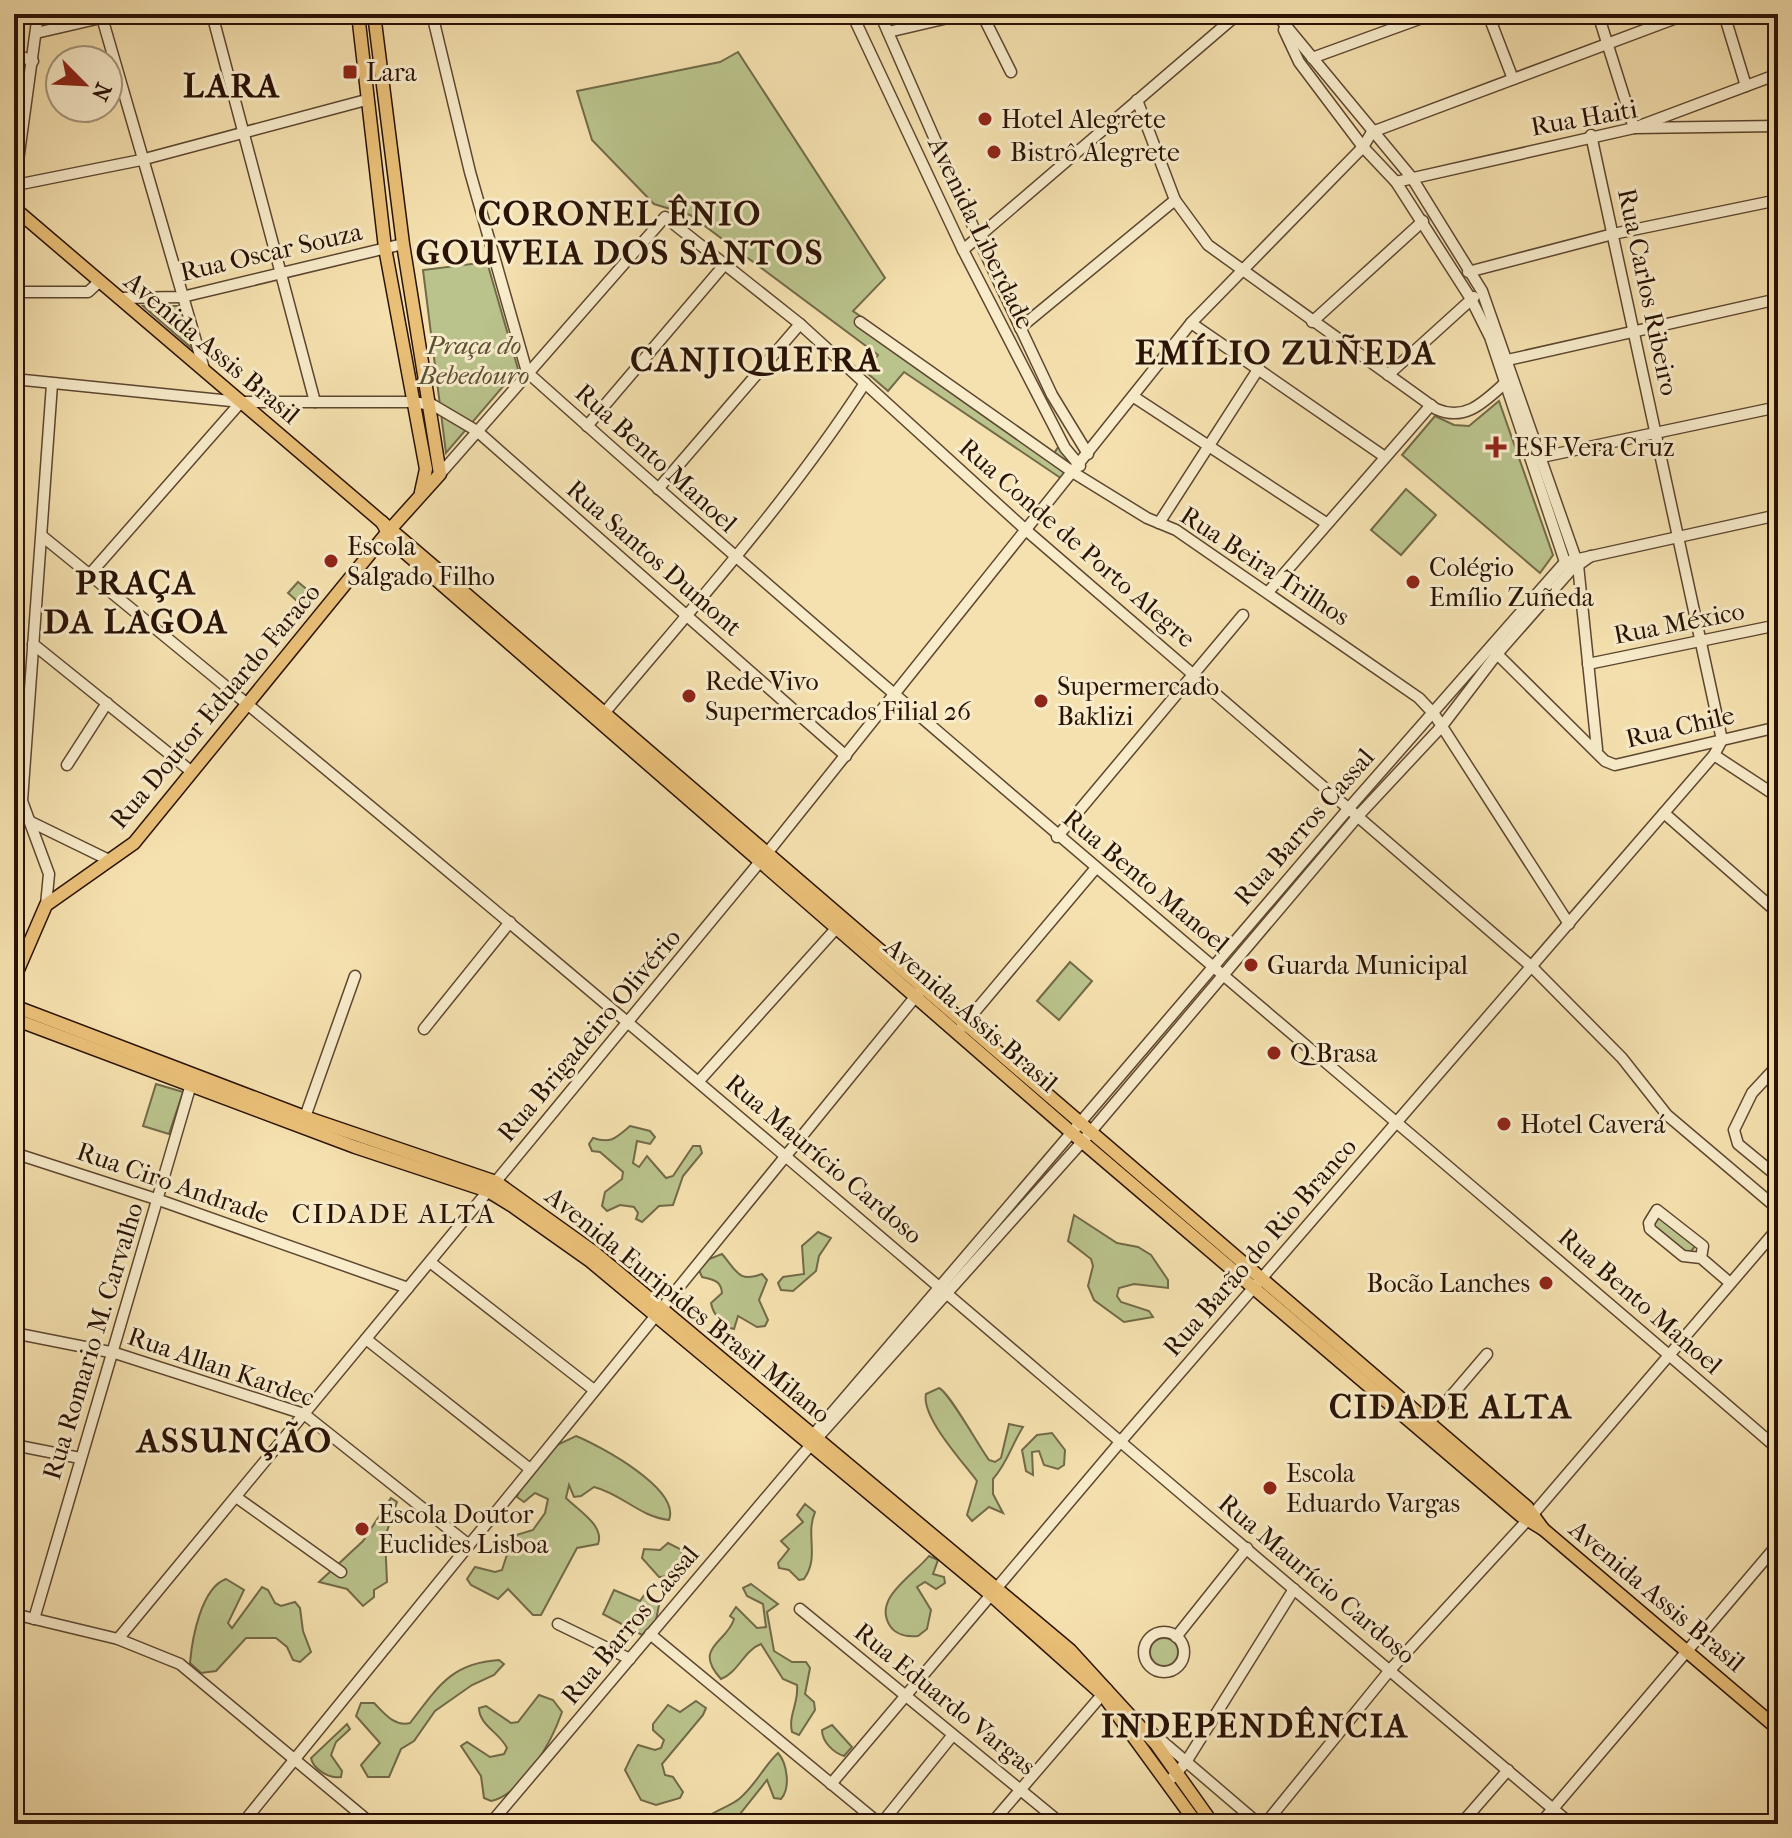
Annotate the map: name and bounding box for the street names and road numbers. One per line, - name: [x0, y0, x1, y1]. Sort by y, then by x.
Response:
- street label: Rua Haiti: [1528, 93, 1640, 143]
- street label: Avenida Liberdade: [921, 131, 1041, 334]
- street label: Rua Carlos Ribeiro: [1611, 186, 1685, 398]
- street label: Rua Oscar Souza: [177, 216, 366, 288]
- street label: Avenida Assis Brasil: [117, 265, 306, 430]
- street label: Rua Bento Manoel: [569, 377, 743, 539]
- street label: Rua Conde de Porto Alegre: [952, 432, 1202, 654]
- street label: Rua Santos Dumont: [560, 473, 748, 643]
- street label: Rua Beira Trilhos: [1174, 500, 1356, 632]
- street label: Rua Doutor Eduardo Faraco: [103, 577, 327, 835]
- street label: Rua México: [1611, 595, 1747, 651]
- street label: Rua Chile: [1623, 699, 1737, 755]
- street label: Rua Barros Cassal: [1227, 742, 1381, 912]
- street label: Rua Bento Manoel: [1057, 802, 1235, 960]
- street label: Rua Brigadeiro Olivério: [491, 922, 687, 1148]
- street label: Avenida Assis Brasil: [877, 931, 1064, 1099]
- street label: Rua Maurício Cardoso: [719, 1067, 929, 1251]
- street label: Rua Barão do Rio Branco: [1157, 1131, 1363, 1363]
- street label: Rua Ciro Andrade: [73, 1136, 273, 1231]
- street label: Avenida Euripides Brasil Milano: [538, 1180, 837, 1430]
- street label: Rua Romario M. Carvalho: [36, 1199, 150, 1483]
- street label: Rua Bento Manoel: [1552, 1221, 1728, 1381]
- street label: Rua Allan Kardec: [124, 1321, 318, 1413]
- street label: Rua Maurício Cardoso: [1212, 1487, 1422, 1671]
- street label: Avenida Assis Brasil: [1562, 1513, 1751, 1678]
- street label: Rua Barros Cassal: [555, 1539, 705, 1711]
- street label: Rua Eduardo Vargas: [848, 1616, 1042, 1782]

